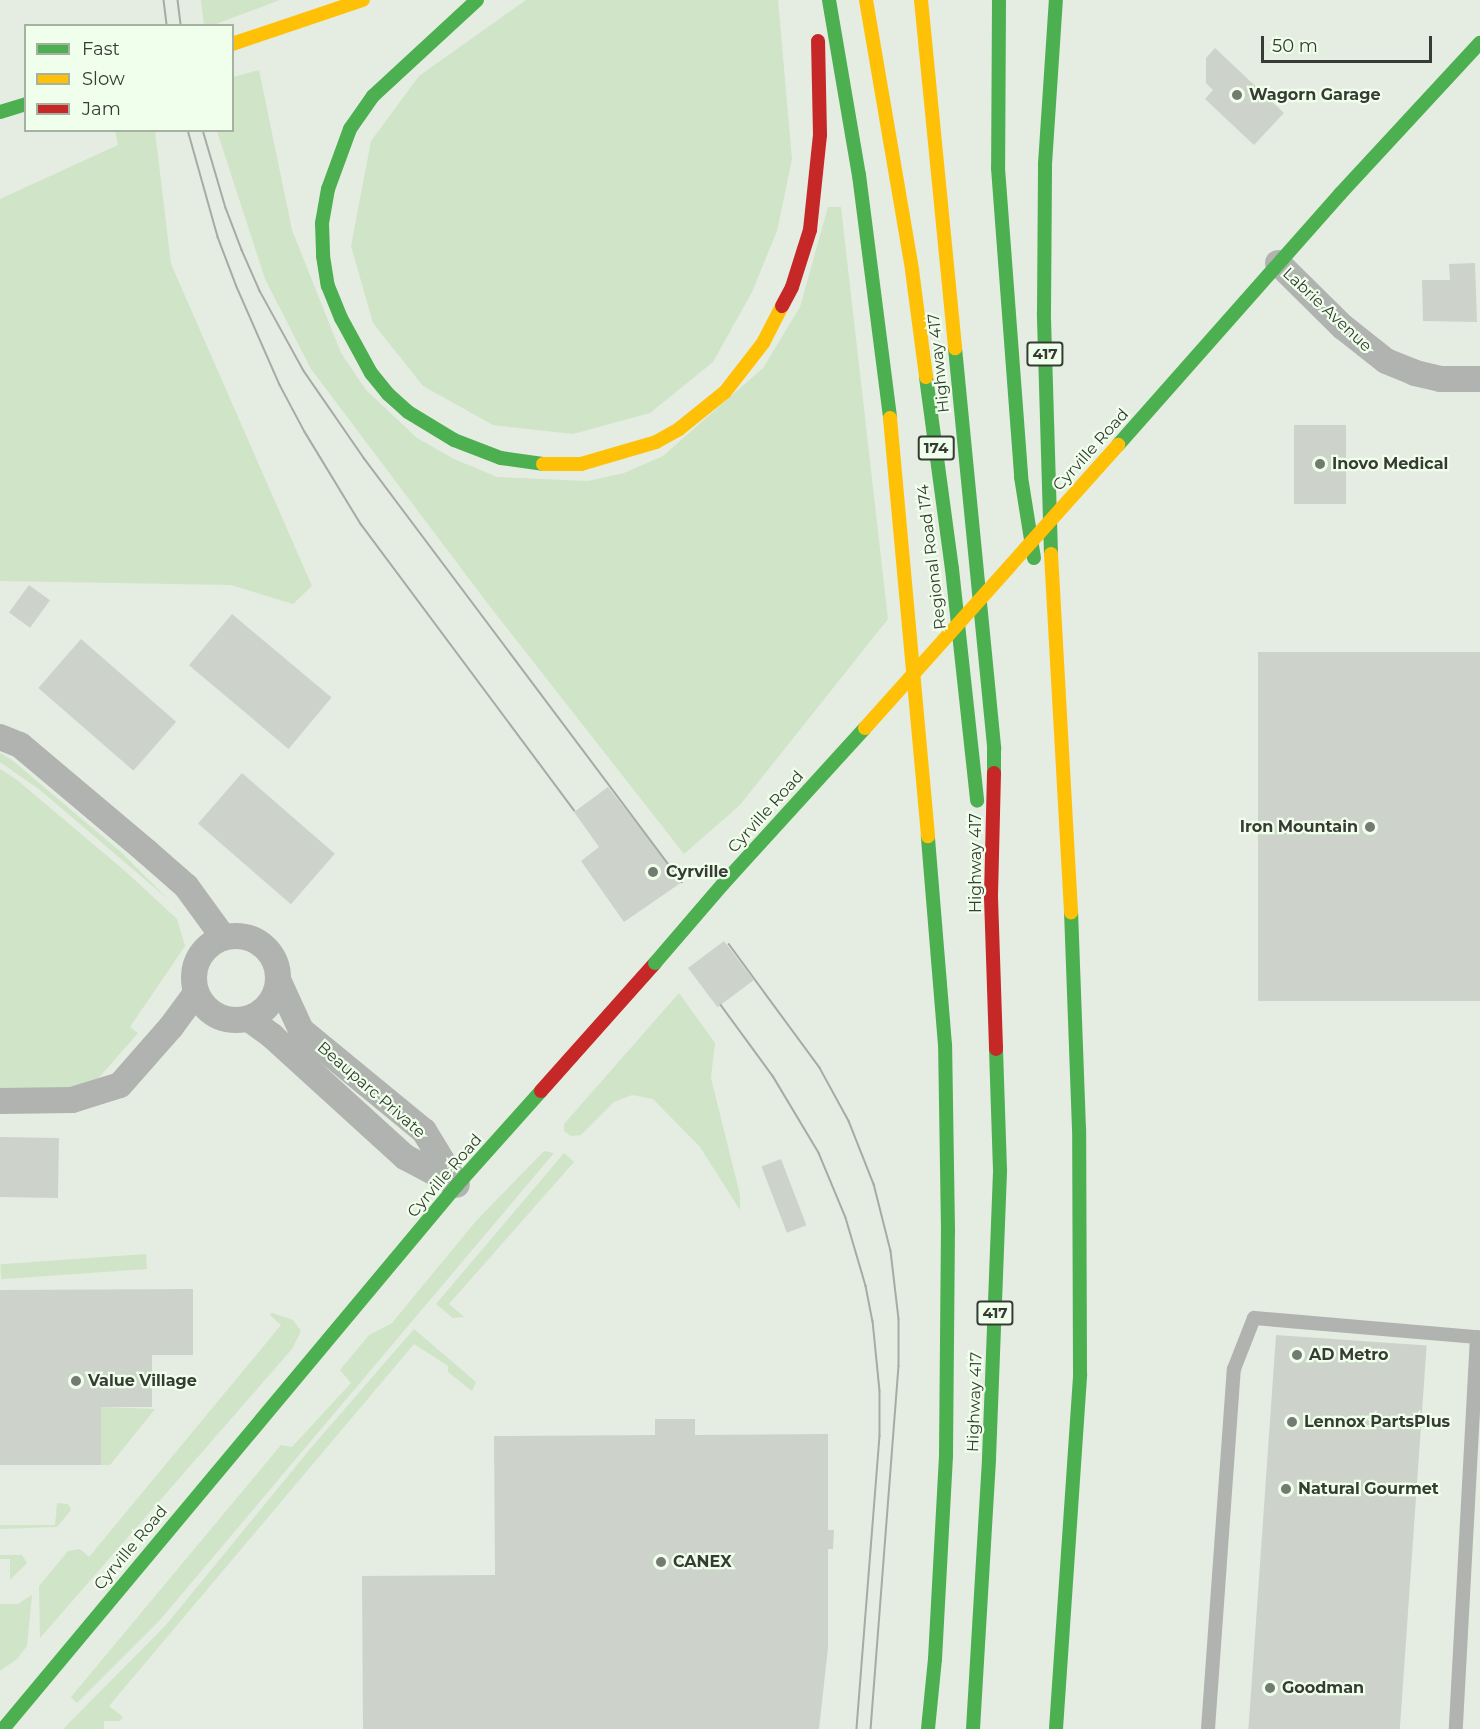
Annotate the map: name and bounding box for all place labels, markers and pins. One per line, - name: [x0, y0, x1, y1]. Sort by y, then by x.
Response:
- place label: Wagorn Garage: [1249, 85, 1380, 105]
- marker: Wagorn Garage: [1230, 88, 1244, 102]
- place label: Inovo Medical: [1332, 454, 1448, 474]
- marker: Inovo Medical: [1313, 457, 1327, 471]
- place label: Iron Mountain: [1240, 817, 1358, 837]
- marker: Iron Mountain: [1363, 820, 1377, 834]
- place label: Cyrville: [666, 862, 728, 882]
- marker: Cyrville: [644, 863, 662, 881]
- place label: AD Metro: [1309, 1345, 1389, 1365]
- marker: AD Metro: [1290, 1348, 1304, 1362]
- place label: Value Village: [88, 1371, 197, 1391]
- marker: Value Village: [69, 1374, 83, 1388]
- place label: Lennox PartsPlus: [1304, 1412, 1450, 1432]
- marker: Lennox PartsPlus: [1285, 1415, 1299, 1429]
- place label: Natural Gourmet: [1298, 1479, 1439, 1499]
- marker: Natural Gourmet: [1279, 1482, 1293, 1496]
- place label: CANEX: [673, 1552, 732, 1572]
- marker: CANEX: [654, 1555, 668, 1569]
- place label: Goodman: [1282, 1678, 1364, 1698]
- marker: Goodman: [1263, 1681, 1277, 1695]

